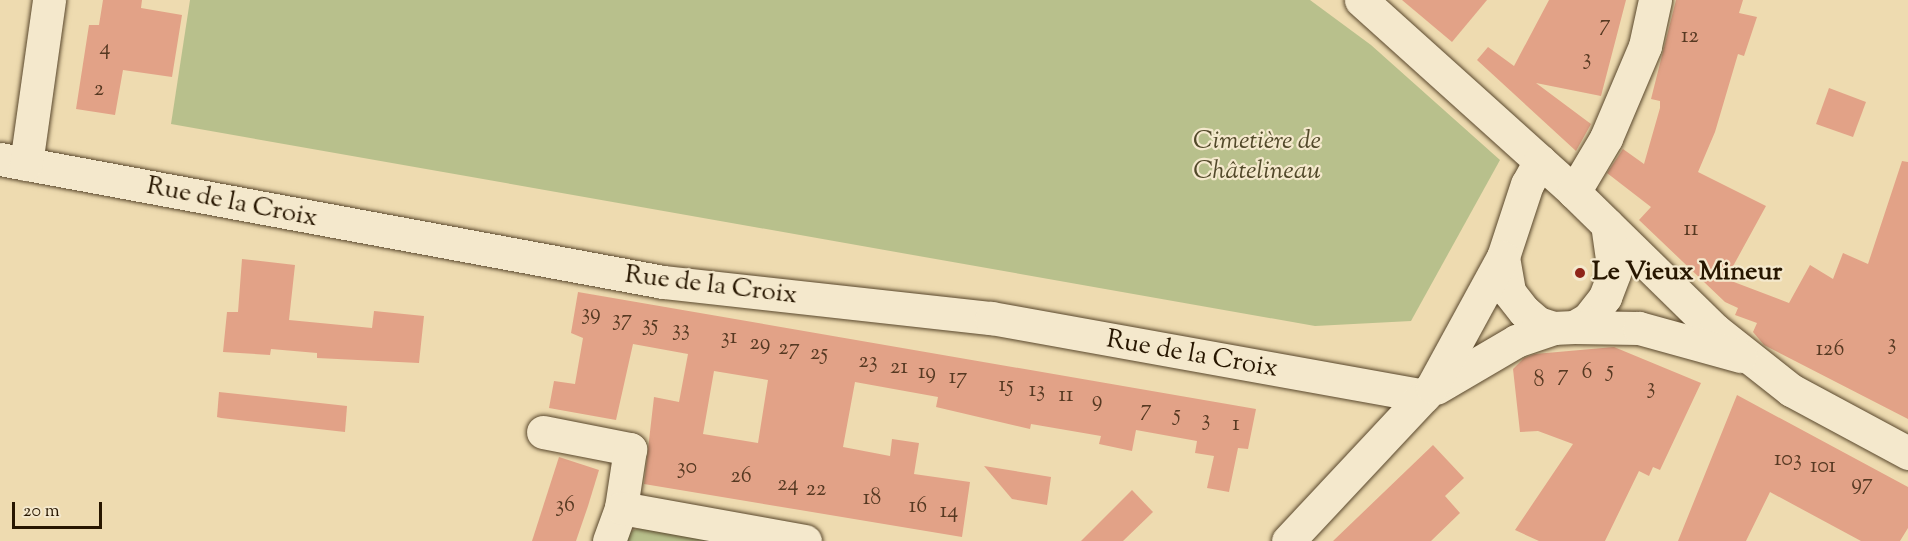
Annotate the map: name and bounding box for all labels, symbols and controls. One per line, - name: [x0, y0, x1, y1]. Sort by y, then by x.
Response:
- house number: 7: [1599, 13, 1611, 39]
- house number: 12: [1681, 25, 1699, 51]
- house number: 4: [99, 37, 111, 63]
- house number: 3: [1583, 47, 1591, 73]
- house number: 2: [94, 78, 104, 104]
- park label: Cimetière de Châtelineau: [1193, 126, 1321, 188]
- street label: Rue de la Croix: [144, 171, 320, 235]
- house number: 11: [1684, 218, 1698, 244]
- place label: Le Vieux Mineur: [1592, 257, 1782, 289]
- street label: Rue de la Croix: [623, 260, 799, 312]
- marker: Le Vieux Mineur: [1573, 266, 1587, 280]
- house number: 39: [581, 302, 601, 328]
- house number: 37: [612, 308, 632, 334]
- house number: 35: [642, 313, 658, 339]
- house number: 33: [672, 318, 690, 344]
- street label: Rue de la Croix: [1104, 325, 1280, 385]
- house number: 31: [721, 326, 737, 352]
- house number: 29: [750, 332, 770, 358]
- house number: 3: [1888, 332, 1896, 358]
- house number: 27: [778, 337, 800, 363]
- house number: 126: [1816, 338, 1844, 364]
- house number: 25: [810, 342, 828, 368]
- house number: 23: [858, 350, 878, 376]
- house number: 21: [890, 356, 908, 382]
- house number: 5: [1606, 359, 1614, 385]
- house number: 19: [918, 361, 936, 387]
- house number: 6: [1582, 361, 1592, 387]
- house number: 7: [1557, 363, 1569, 389]
- house number: 17: [949, 366, 967, 392]
- house number: 8: [1534, 369, 1544, 395]
- house number: 15: [998, 374, 1014, 400]
- house number: 3: [1647, 376, 1655, 402]
- house number: 13: [1029, 379, 1045, 405]
- house number: 11: [1059, 384, 1073, 410]
- house number: 9: [1092, 389, 1102, 415]
- house number: 7: [1140, 398, 1152, 424]
- house number: 5: [1173, 403, 1181, 429]
- house number: 3: [1202, 408, 1210, 434]
- house number: 1: [1232, 413, 1240, 439]
- house number: 103: [1774, 448, 1802, 474]
- house number: 101: [1810, 455, 1836, 481]
- house number: 30: [677, 456, 697, 482]
- house number: 26: [730, 465, 752, 491]
- house number: 97: [1851, 472, 1873, 498]
- house number: 24: [777, 473, 799, 499]
- house number: 22: [806, 478, 826, 504]
- house number: 18: [863, 487, 881, 513]
- scale bar: [15, 490, 105, 528]
- house number: 36: [555, 494, 575, 520]
- house number: 16: [909, 495, 927, 521]
- text: 20 m: [23, 499, 60, 525]
- house number: 14: [940, 500, 958, 526]

